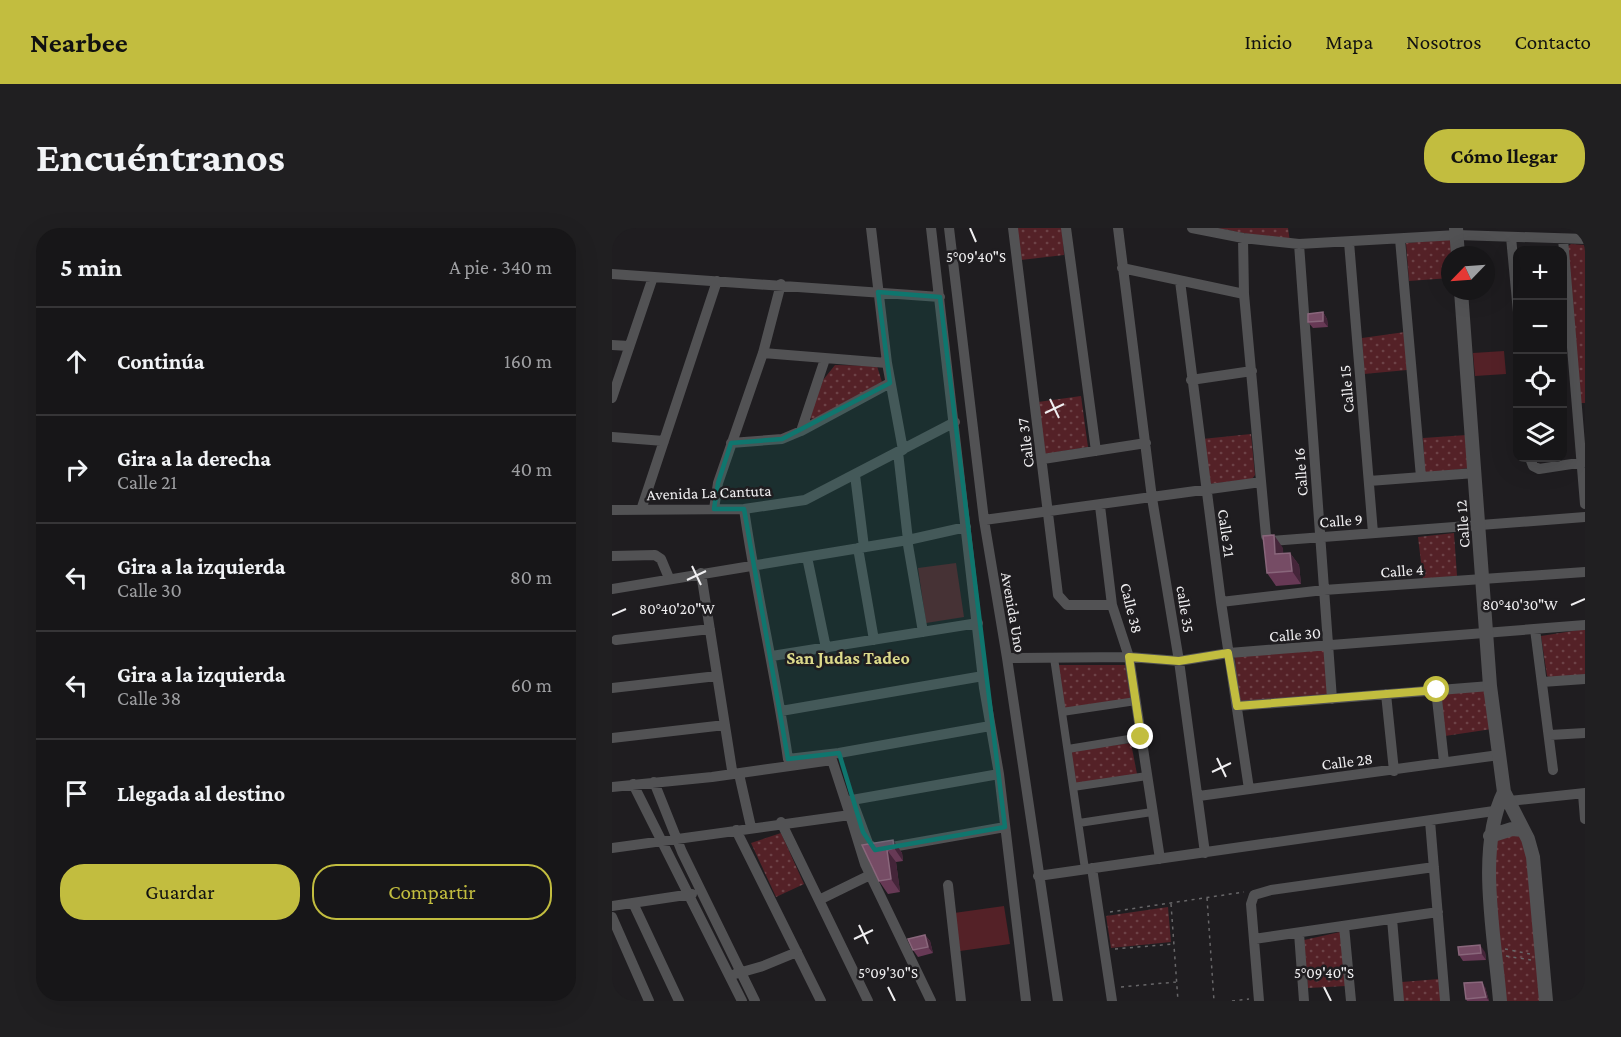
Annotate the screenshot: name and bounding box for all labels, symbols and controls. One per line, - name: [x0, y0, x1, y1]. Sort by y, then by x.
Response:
- text: Nearbee: [30, 27, 128, 58]
- text: Inicio: [1244, 30, 1292, 54]
- text: Mapa: [1325, 30, 1373, 54]
- text: Nosotros: [1406, 30, 1482, 54]
- text: Contacto: [1515, 30, 1591, 54]
- button: Cómo llegar: [1424, 129, 1585, 183]
- text: Encuéntranos: [36, 133, 285, 180]
- north arrow: [1441, 246, 1495, 300]
- map controls: [1513, 246, 1567, 462]
- button: +: [1513, 246, 1567, 300]
- text: 5°09'40"S: [946, 249, 1006, 265]
- text: 5 min: [60, 253, 122, 282]
- text: A pie · 340 m: [449, 256, 552, 278]
- button: −: [1513, 300, 1567, 354]
- icon: ahead: [60, 345, 93, 378]
- text: Continúa: [117, 349, 204, 374]
- text: 160 m: [504, 350, 552, 372]
- button: locate: [1513, 354, 1567, 408]
- street label: Calle 15: [1336, 364, 1357, 414]
- button: layers: [1513, 408, 1567, 462]
- street label: Calle 37: [1014, 416, 1037, 469]
- text: Gira a la derecha: [117, 446, 271, 471]
- street label: Calle 16: [1290, 447, 1311, 497]
- icon: right: [60, 453, 93, 486]
- text: 40 m: [511, 458, 552, 480]
- text: Calle 21: [117, 471, 177, 493]
- street label: Avenida La Cantuta: [646, 482, 772, 503]
- street label: Calle 12: [1452, 499, 1473, 549]
- street label: Calle 21: [1215, 508, 1238, 558]
- street label: Calle 9: [1319, 511, 1363, 530]
- text: Gira a la izquierda: [117, 554, 286, 579]
- icon: left: [60, 561, 93, 594]
- street label: Calle 4: [1380, 561, 1424, 580]
- text: 80 m: [510, 566, 552, 588]
- street label: Avenida Uno: [998, 570, 1029, 654]
- text: Calle 30: [117, 579, 182, 601]
- street label: Calle 38: [1117, 581, 1146, 635]
- street label: calle 35: [1173, 584, 1198, 634]
- text: 80°40'30"W: [1482, 597, 1558, 613]
- text: 80°40'20"W: [639, 601, 715, 617]
- street label: Calle 30: [1269, 624, 1321, 645]
- district label: San Judas Tadeo: [786, 648, 910, 668]
- text: Gira a la izquierda: [117, 662, 286, 687]
- icon: left: [60, 669, 93, 702]
- text: 60 m: [511, 674, 552, 696]
- route start: [1423, 676, 1449, 702]
- text: Calle 38: [117, 687, 181, 709]
- route end: [1127, 723, 1153, 749]
- street label: Calle 28: [1320, 750, 1374, 773]
- icon: arrive: [60, 777, 93, 810]
- text: Llegada al destino: [117, 781, 285, 806]
- button: Guardar: [60, 864, 300, 920]
- button: Compartir: [312, 864, 552, 920]
- text: 5°09'30"S: [858, 965, 918, 981]
- text: 5°09'40"S: [1294, 965, 1354, 981]

